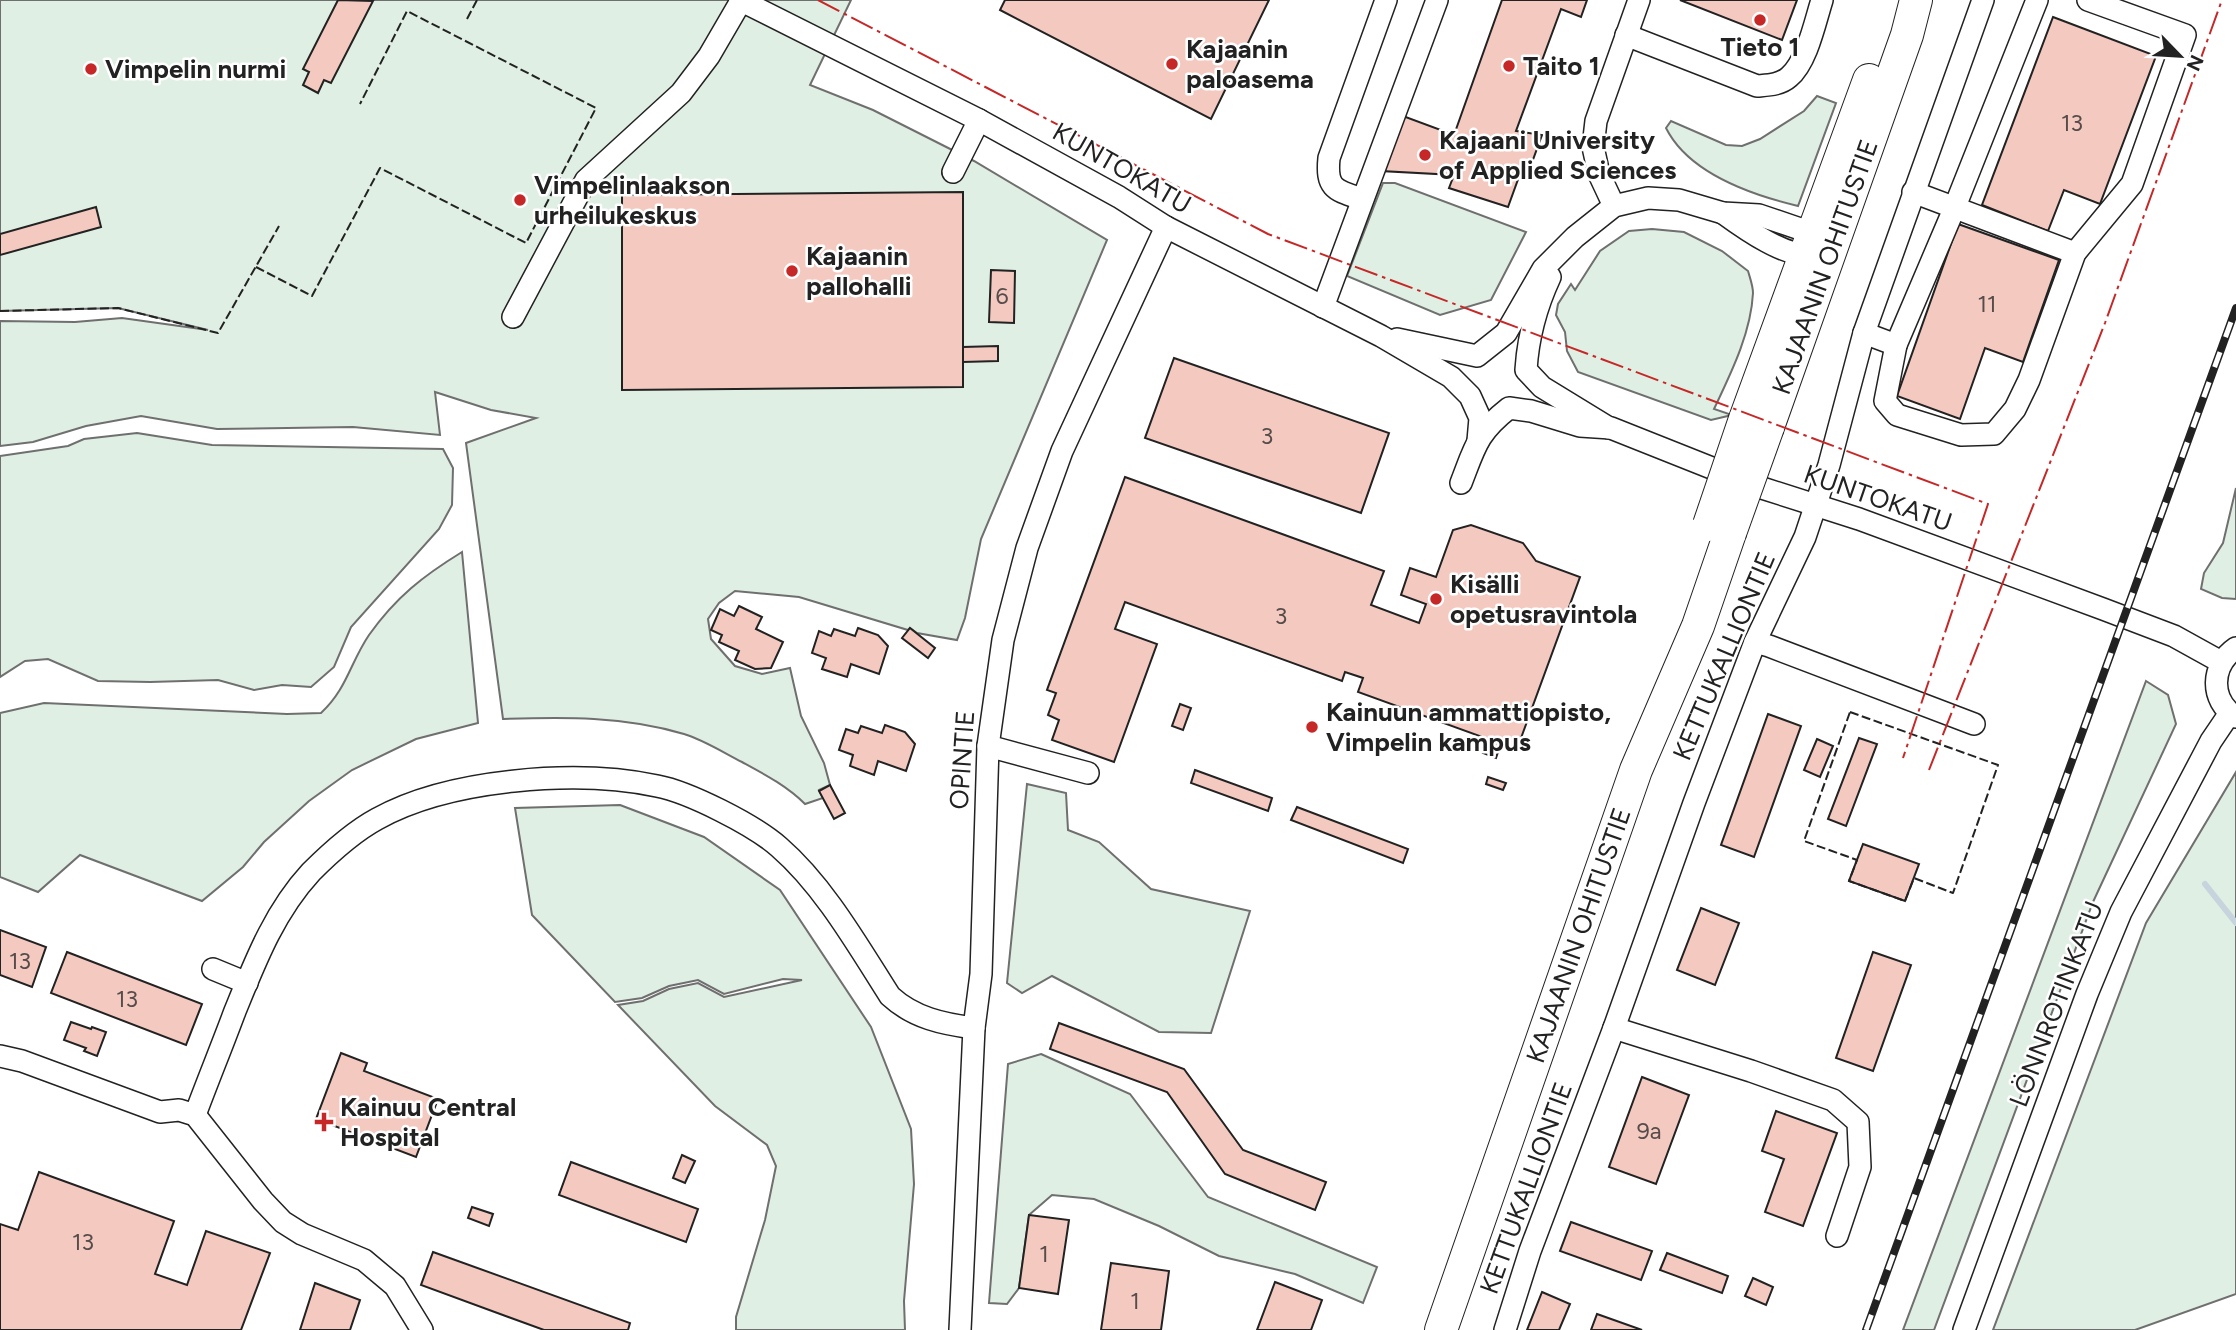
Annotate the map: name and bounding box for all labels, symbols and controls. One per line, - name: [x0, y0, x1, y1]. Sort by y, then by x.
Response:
- marker: Tieto 1: [1752, 12, 1768, 28]
- north arrow: [2145, 21, 2215, 91]
- place label: Tieto 1: [1721, 31, 1799, 63]
- place label: Kajaanin paloasema: [1186, 33, 1314, 95]
- place label: Taito 1: [1523, 50, 1600, 82]
- text: N: [2181, 51, 2208, 74]
- place label: Vimpelin nurmi: [105, 53, 286, 85]
- marker: Kajaanin paloasema: [1164, 56, 1180, 72]
- marker: Taito 1: [1501, 58, 1517, 74]
- marker: Vimpelin nurmi: [83, 61, 99, 77]
- house number: 13: [2061, 109, 2083, 137]
- street label: KUNTOKATU: [1047, 115, 1197, 221]
- place label: Kajaani University of Applied Sciences: [1439, 124, 1676, 186]
- street label: KAJAANIN OHITUSTIE: [1765, 135, 1885, 398]
- marker: Kajaani University of Applied Sciences: [1417, 147, 1433, 163]
- place label: Vimpelinlaakson urheilukeskus: [534, 169, 730, 231]
- marker: Vimpelinlaakson urheilukeskus: [512, 192, 528, 208]
- place label: Kajaanin pallohalli: [806, 240, 912, 302]
- marker: Kajaanin pallohalli: [784, 263, 800, 279]
- house number: 6: [995, 282, 1009, 310]
- house number: 11: [1978, 290, 1997, 318]
- house number: 3: [1261, 422, 1273, 450]
- street label: KUNTOKATU: [1800, 458, 1956, 538]
- street label: KETTUKALLIONTIE: [1666, 547, 1782, 765]
- place label: Kisälli opetusravintola: [1450, 568, 1637, 630]
- marker: Kisälli opetusravintola: [1428, 591, 1444, 607]
- house number: 3: [1275, 602, 1287, 630]
- place label: Kainuun ammattiopisto, Vimpelin kampus: [1326, 696, 1611, 758]
- street label: OPINTIE: [943, 709, 981, 811]
- marker: Kainuun ammattiopisto, Vimpelin kampus: [1304, 719, 1320, 735]
- street label: KAJAANIN OHITUSTIE: [1519, 803, 1638, 1067]
- street label: LÖNNROTINKATU: [2002, 897, 2110, 1111]
- house number: 13: [9, 947, 31, 975]
- house number: 13: [116, 985, 138, 1013]
- street label: KETTUKALLIONTIE: [1473, 1078, 1579, 1298]
- place label: Kainuu Central Hospital: [340, 1091, 516, 1153]
- marker: Kainuu Central Hospital: [314, 1112, 334, 1132]
- house number: 9a: [1637, 1117, 1661, 1145]
- house number: 13: [72, 1228, 94, 1256]
- house number: 1: [1039, 1240, 1049, 1268]
- house number: 1: [1130, 1287, 1140, 1315]

